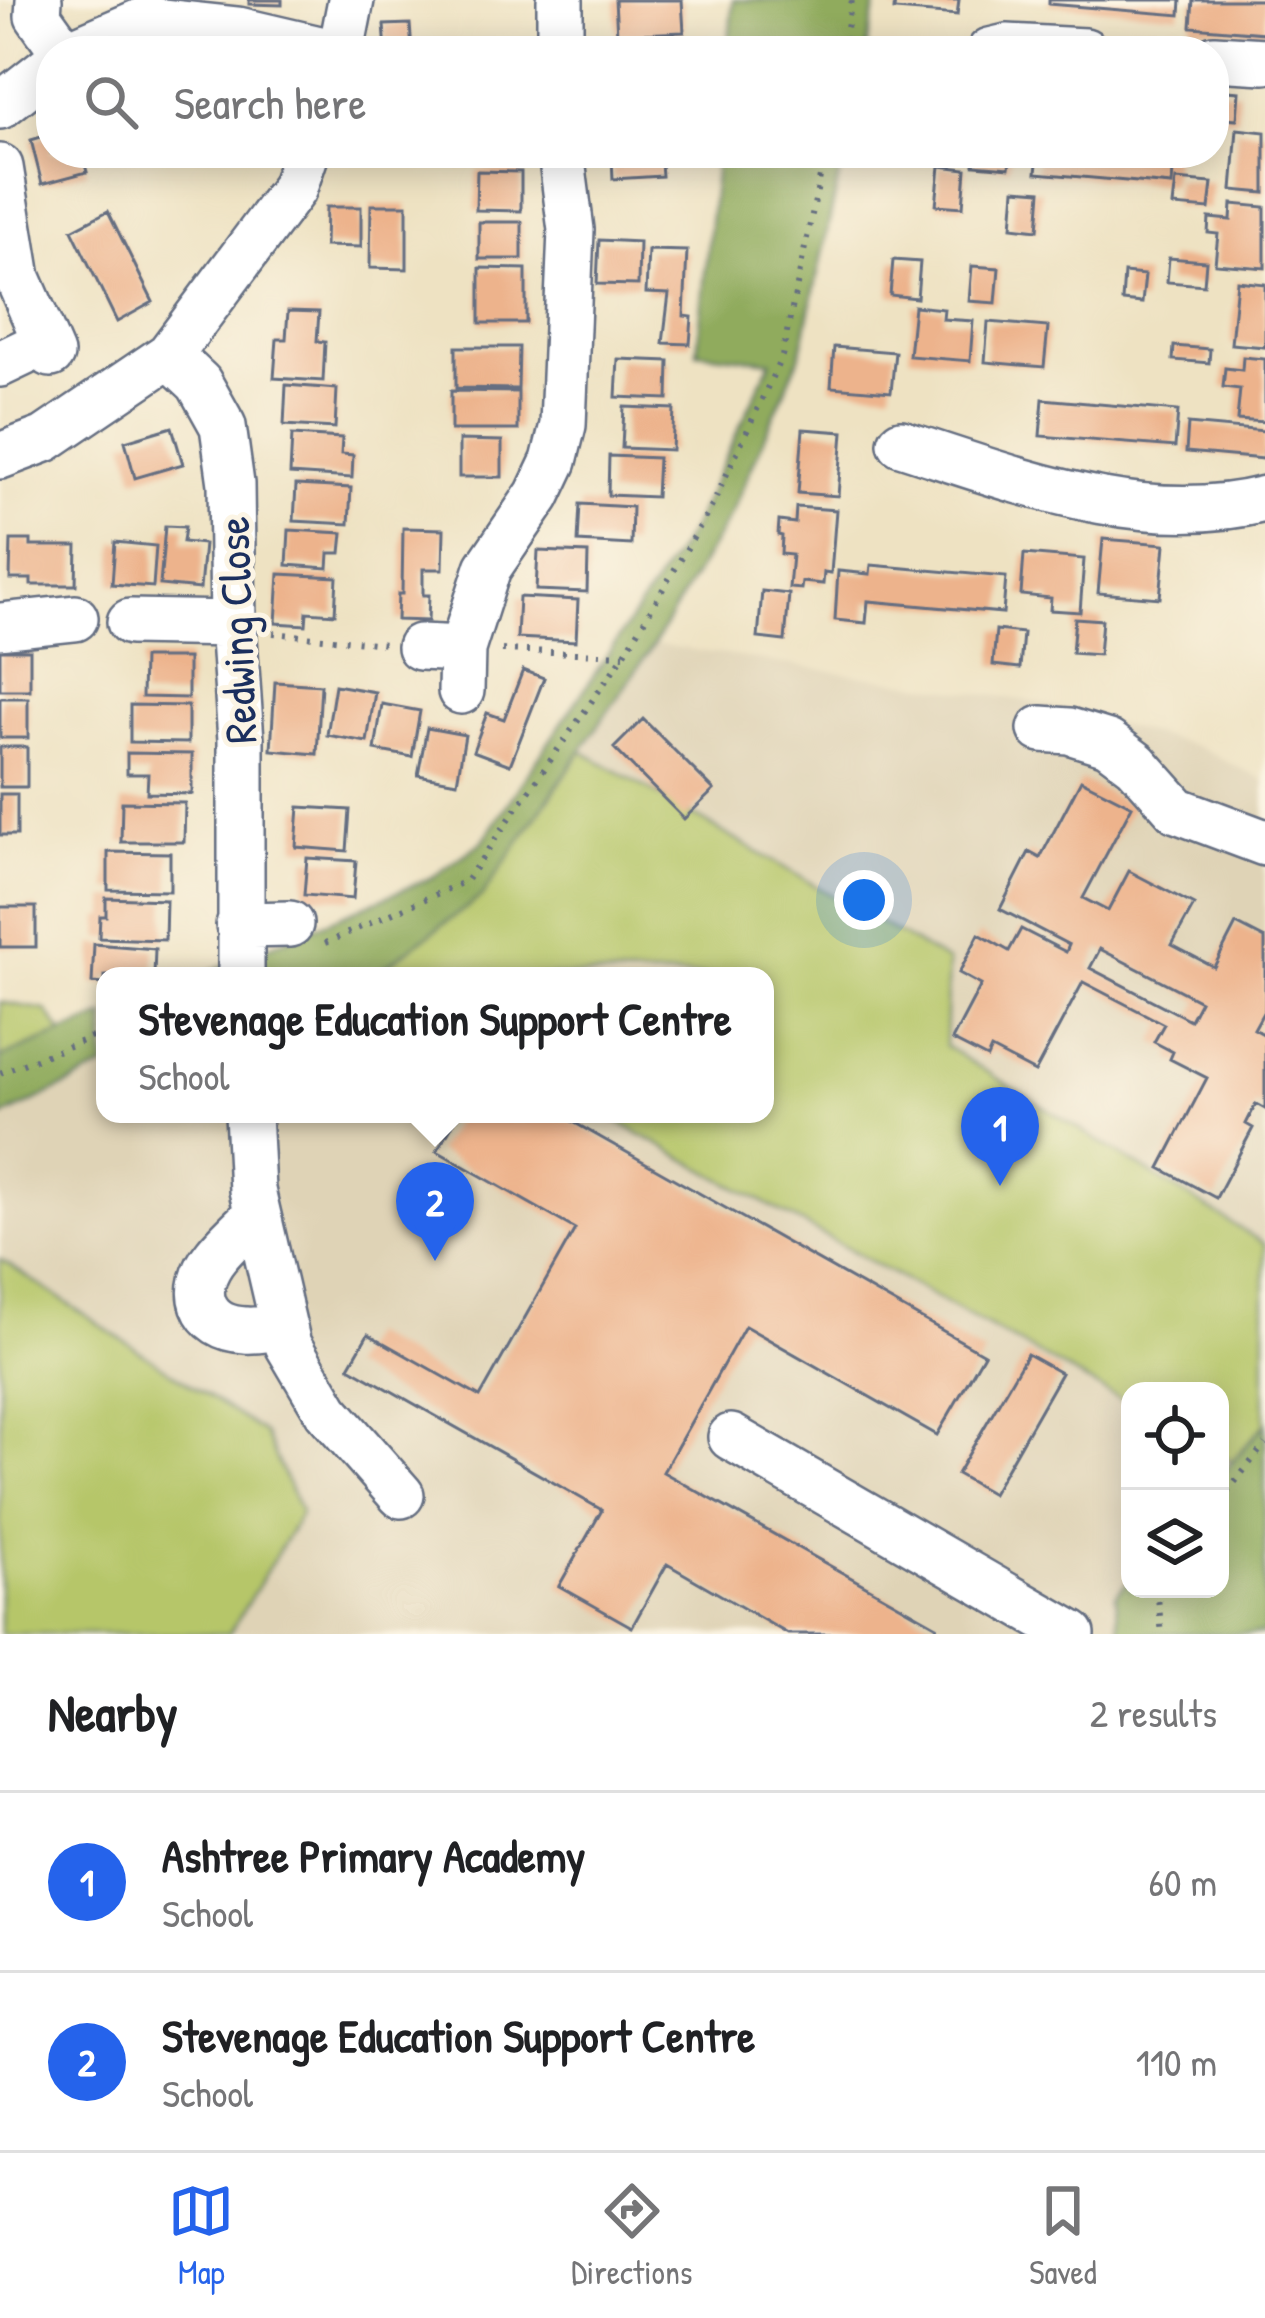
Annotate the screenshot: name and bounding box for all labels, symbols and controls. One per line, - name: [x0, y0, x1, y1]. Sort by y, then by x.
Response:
- search box: [36, 36, 1229, 168]
- icon: search: [78, 69, 144, 135]
- text: Search here: [174, 72, 366, 133]
- street label: Redwing Close: [202, 515, 270, 745]
- your location: [834, 870, 894, 930]
- popup: [96, 967, 774, 1123]
- text: Stevenage Education Support Centre: [138, 988, 732, 1049]
- text: School: [138, 1049, 230, 1102]
- pin: 1: [961, 1087, 1039, 1186]
- pin: 2: [396, 1162, 474, 1261]
- map controls: [1121, 1382, 1229, 1598]
- button: locate: [1121, 1382, 1229, 1490]
- button: layers: [1121, 1490, 1229, 1598]
- text: Nearby: [48, 1678, 178, 1747]
- text: 2 results: [1090, 1686, 1217, 1739]
- text: Ashtree Primary Academy: [162, 1825, 585, 1886]
- text: 1: [80, 1855, 94, 1908]
- text: 60 m: [1148, 1855, 1217, 1908]
- text: School: [162, 1886, 253, 1939]
- text: Stevenage Education Support Centre: [162, 2005, 755, 2066]
- text: 2: [78, 2035, 96, 2088]
- text: 110 m: [1136, 2035, 1217, 2088]
- text: School: [162, 2066, 253, 2119]
- tab: Map: [168, 2178, 234, 2294]
- tab: Directions: [571, 2178, 693, 2294]
- tab: Saved: [1029, 2178, 1097, 2294]

